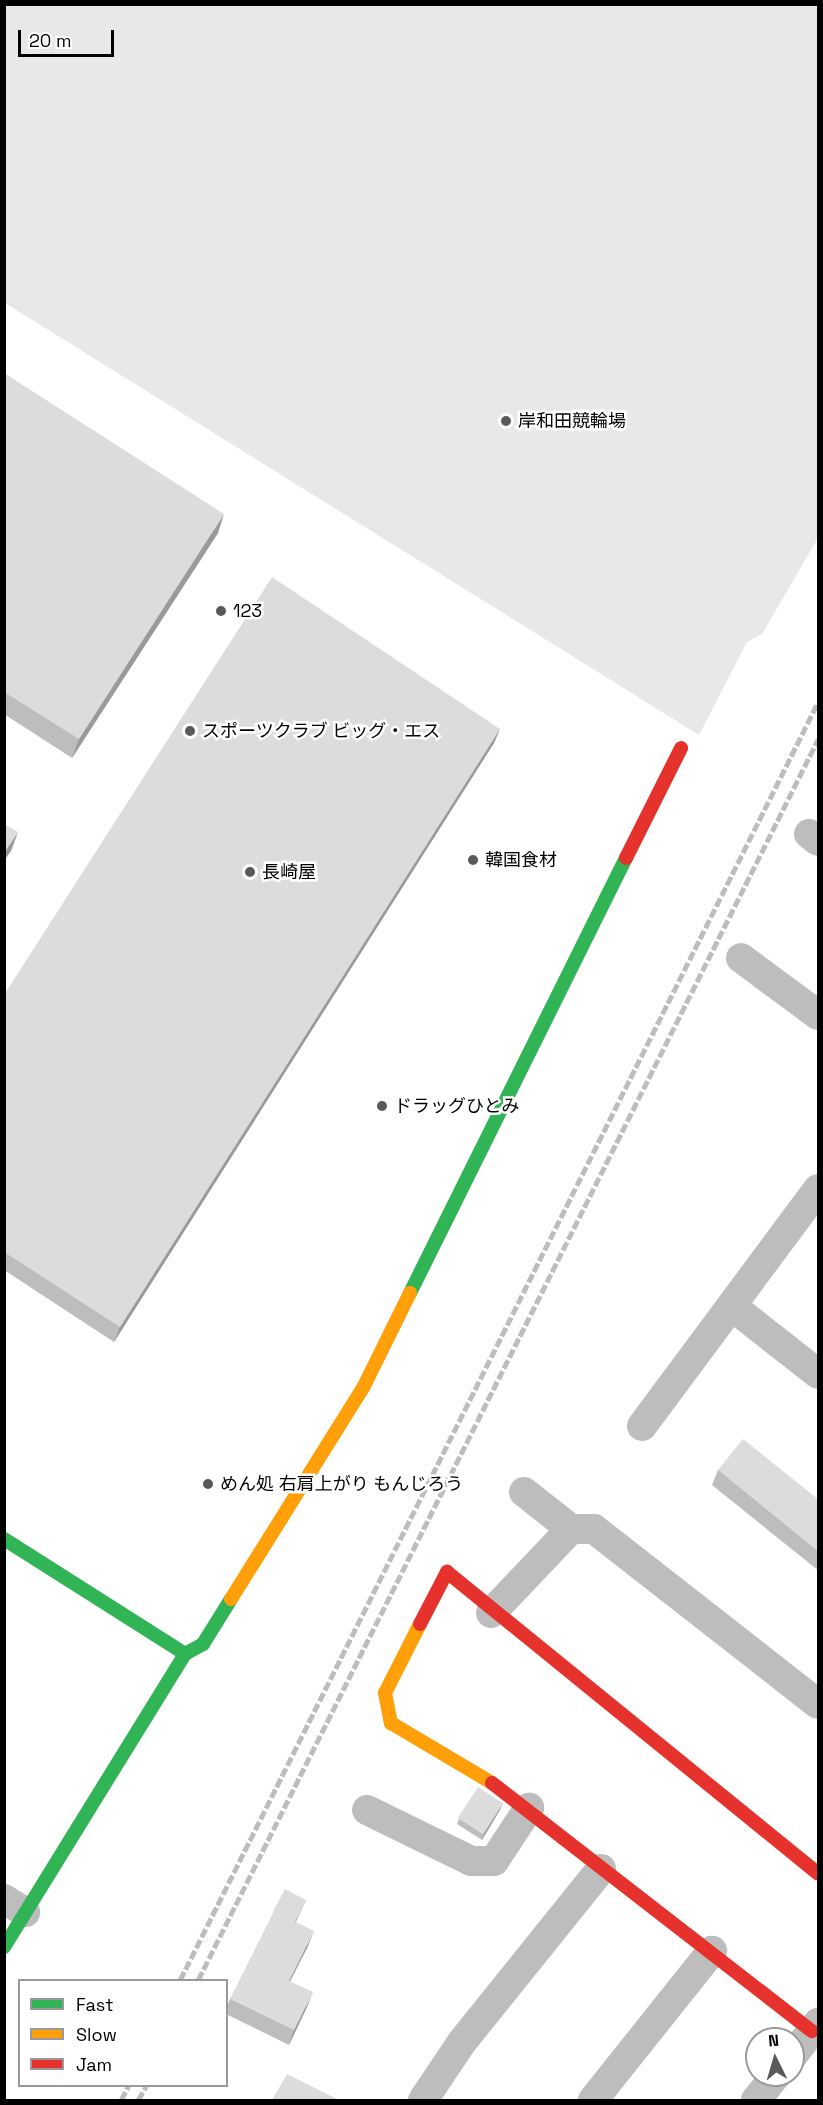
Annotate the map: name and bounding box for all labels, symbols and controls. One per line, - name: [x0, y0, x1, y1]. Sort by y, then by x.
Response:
- scale bar: [21, 18, 117, 56]
- text: 20 m: [29, 29, 72, 52]
- place label: 岸和田競輪場: [518, 410, 626, 432]
- marker: 岸和田競輪場: [499, 414, 513, 428]
- place label: 123: [233, 600, 262, 622]
- marker: 123: [214, 604, 228, 618]
- place label: スポーツクラブ ビッグ・エス: [202, 720, 441, 742]
- marker: スポーツクラブ ビッグ・エス: [183, 724, 197, 738]
- place label: 韓国食材: [485, 849, 557, 871]
- marker: 韓国食材: [466, 853, 480, 867]
- place label: 長崎屋: [262, 861, 316, 883]
- marker: 長崎屋: [243, 865, 257, 879]
- place label: ドラッグひとみ: [394, 1095, 520, 1117]
- marker: ドラッグひとみ: [375, 1099, 389, 1113]
- place label: めん処 右肩上がり もんじろう: [220, 1473, 463, 1495]
- marker: めん処 右肩上がり もんじろう: [201, 1477, 215, 1491]
- legend: [18, 1979, 228, 2087]
- text: Fast: [76, 1993, 113, 2016]
- text: Slow: [76, 2023, 117, 2046]
- north arrow: [745, 2027, 805, 2087]
- text: N: [767, 2030, 780, 2051]
- text: Jam: [76, 2053, 112, 2076]

